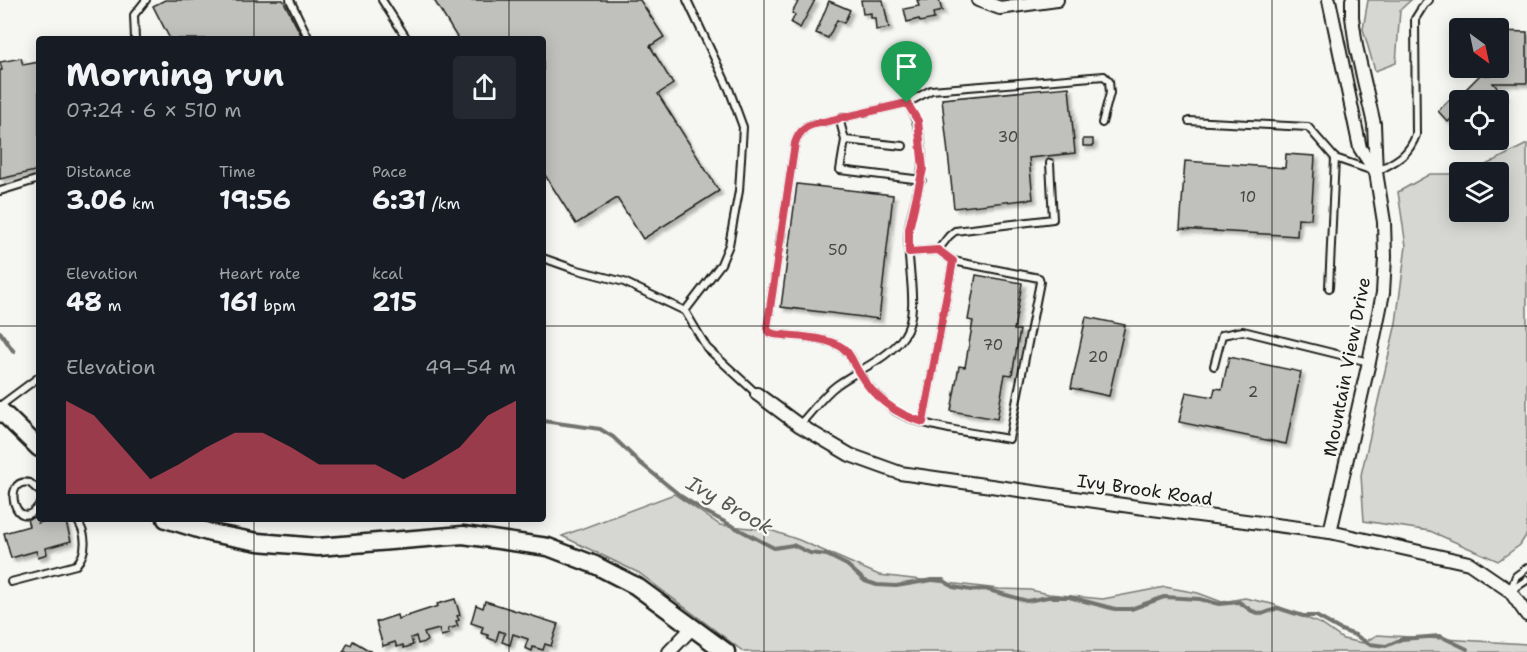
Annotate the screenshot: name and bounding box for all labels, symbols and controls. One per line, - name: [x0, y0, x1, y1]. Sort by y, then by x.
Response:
- north arrow: [1449, 18, 1509, 78]
- map controls: [1449, 18, 1509, 222]
- pin: [881, 41, 932, 103]
- icon: arrive: [890, 50, 923, 83]
- text: Morning run: [66, 52, 284, 97]
- button: share: [453, 56, 516, 119]
- button: locate: [1449, 90, 1509, 150]
- text: 07:24 · 6 × 510 m: [66, 97, 242, 123]
- house number: 30: [998, 127, 1018, 147]
- text: Distance: [66, 161, 132, 182]
- text: Time: [219, 161, 256, 182]
- text: Pace: [372, 161, 407, 182]
- button: layers: [1449, 162, 1509, 222]
- text: 3.06: [66, 182, 126, 217]
- text: 19:56: [219, 182, 291, 217]
- text: 6:31: [372, 182, 426, 217]
- house number: 10: [1240, 187, 1256, 207]
- text: km: [126, 193, 155, 214]
- text: /km: [426, 193, 460, 214]
- house number: 50: [828, 240, 848, 260]
- text: Elevation: [66, 263, 138, 284]
- text: Heart rate: [219, 263, 301, 284]
- text: kcal: [372, 263, 403, 284]
- street label: Mountain View Drive: [1318, 275, 1376, 459]
- text: 48: [66, 284, 102, 319]
- text: 161: [219, 284, 258, 319]
- text: 215: [372, 284, 417, 319]
- text: m: [102, 295, 122, 316]
- text: bpm: [258, 295, 296, 316]
- house number: 70: [983, 335, 1003, 355]
- house number: 20: [1088, 347, 1108, 367]
- text: Elevation: [66, 354, 156, 380]
- text: 49–54 m: [425, 354, 516, 380]
- house number: 2: [1248, 382, 1258, 402]
- water label: Ivy Brook: [681, 469, 778, 540]
- street label: Ivy Brook Road: [1076, 469, 1214, 511]

